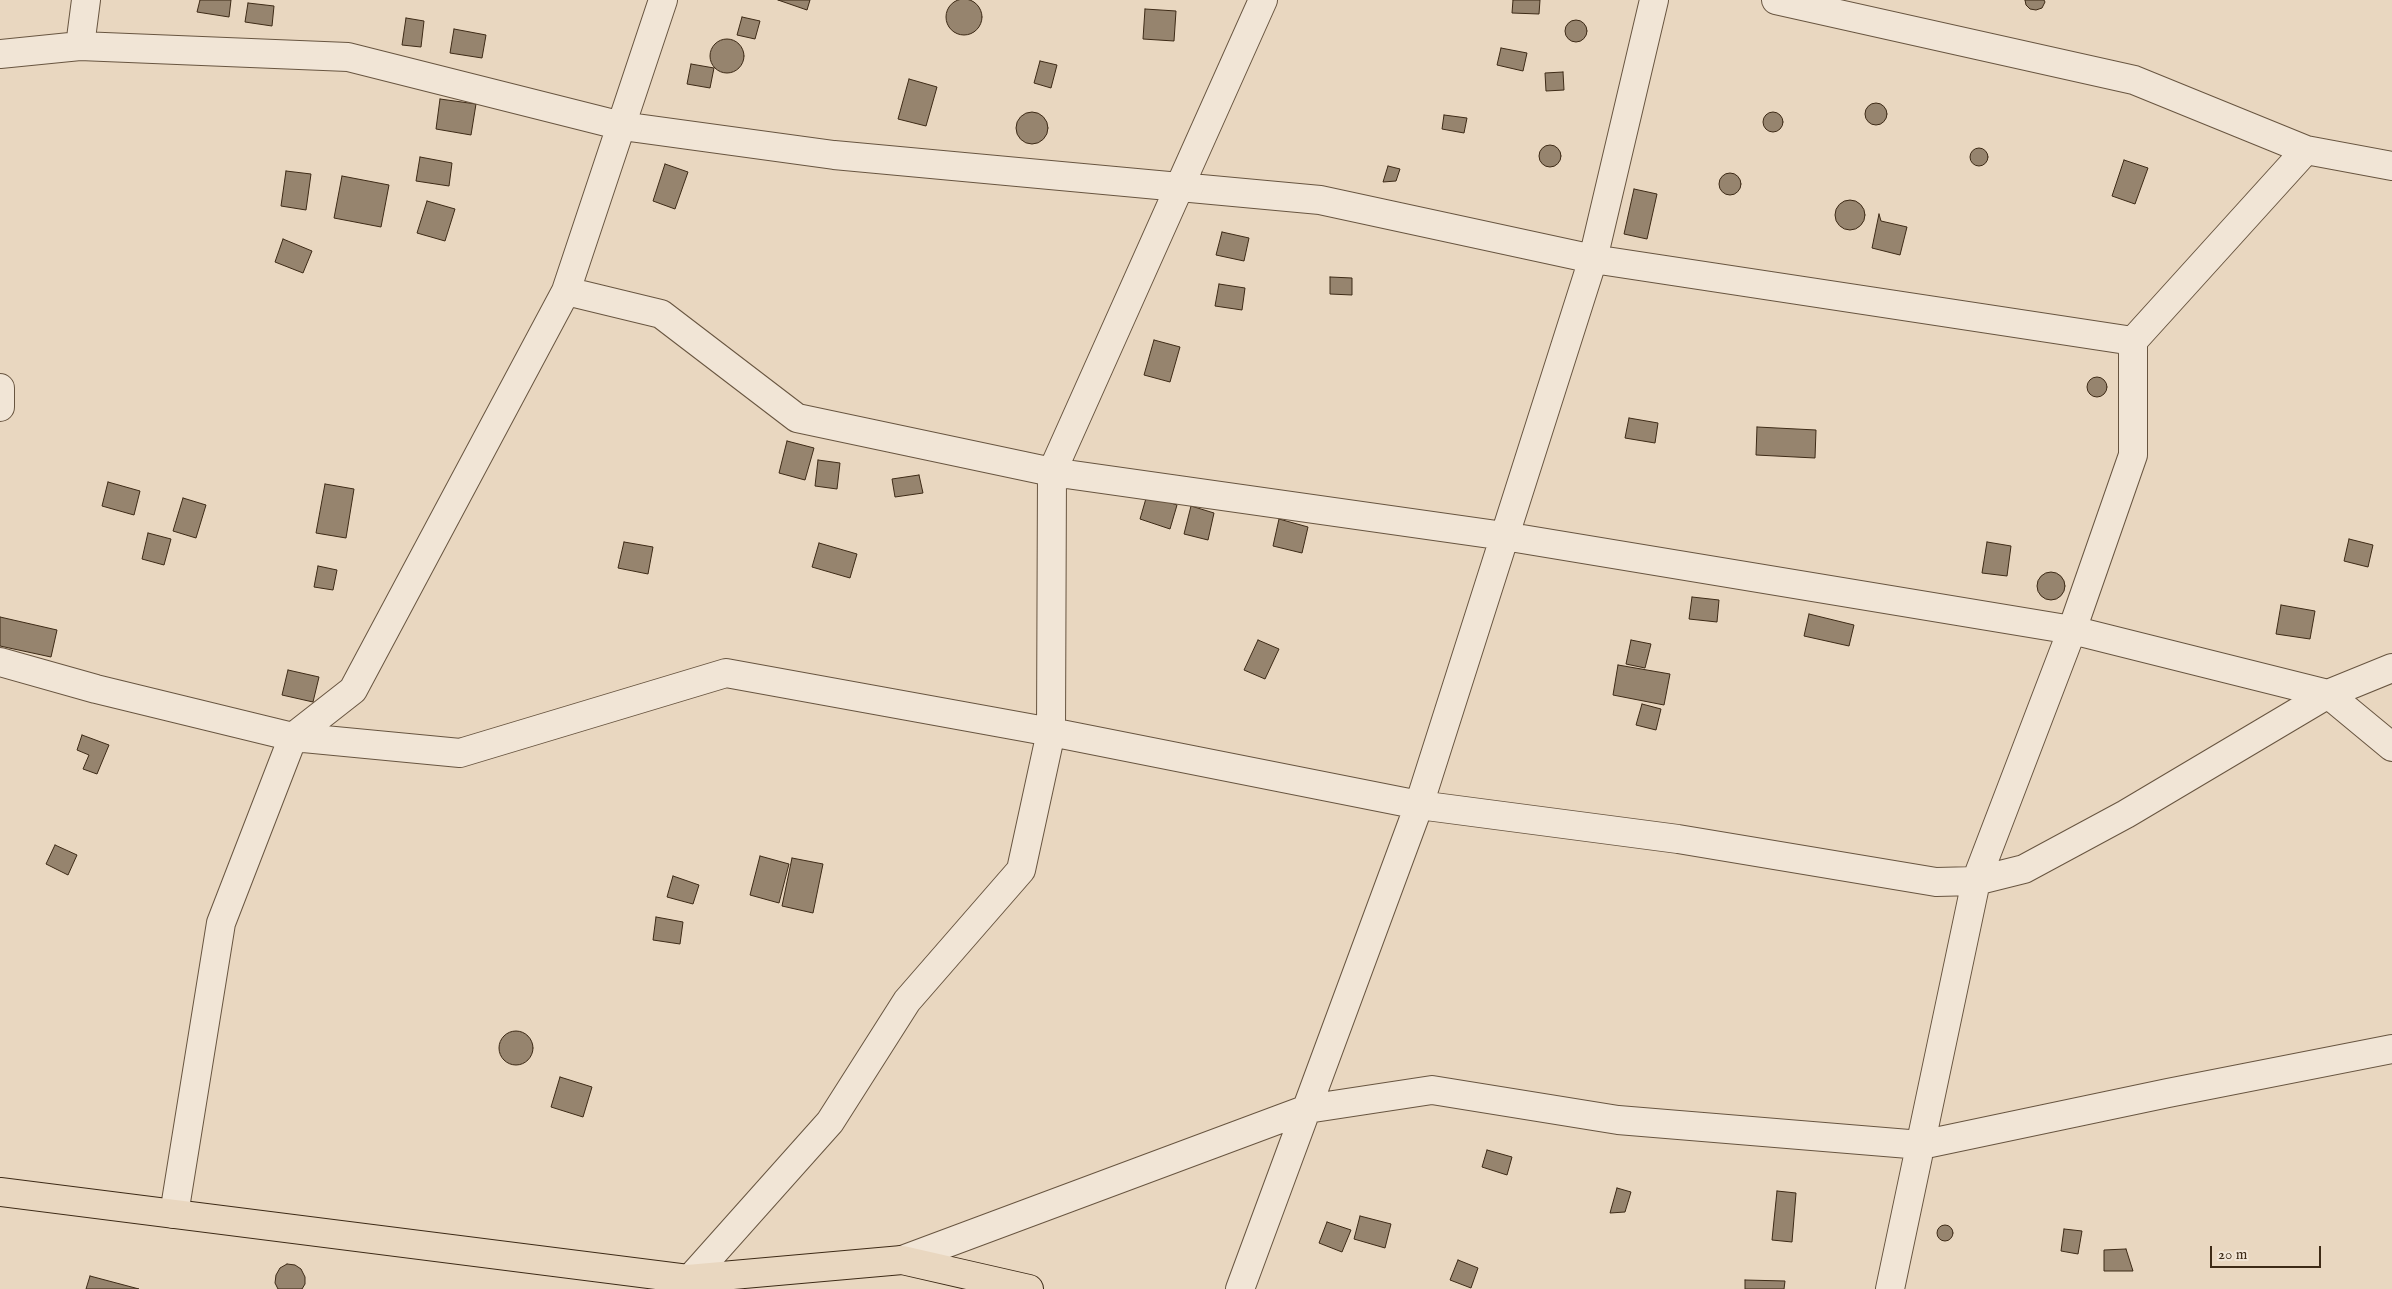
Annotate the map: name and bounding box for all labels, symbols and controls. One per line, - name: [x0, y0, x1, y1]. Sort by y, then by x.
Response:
- scale bar: [2212, 1236, 2323, 1268]
- text: 20 m: [2218, 1245, 2247, 1264]

